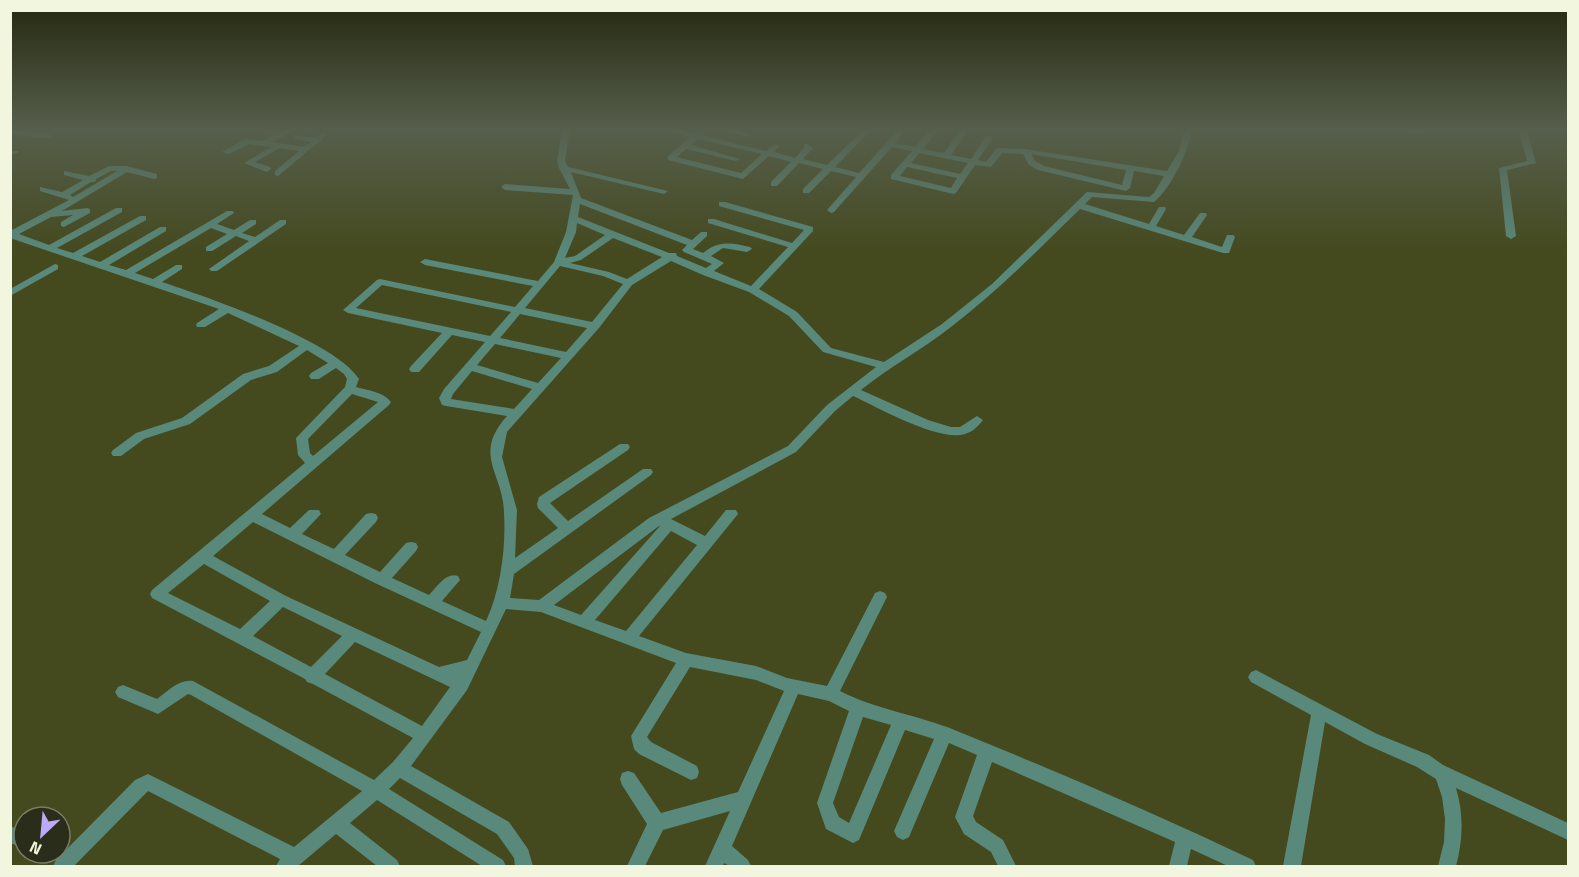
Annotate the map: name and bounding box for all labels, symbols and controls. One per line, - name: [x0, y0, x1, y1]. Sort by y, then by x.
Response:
- north arrow: [12, 805, 72, 865]
- text: N: [25, 835, 46, 862]

